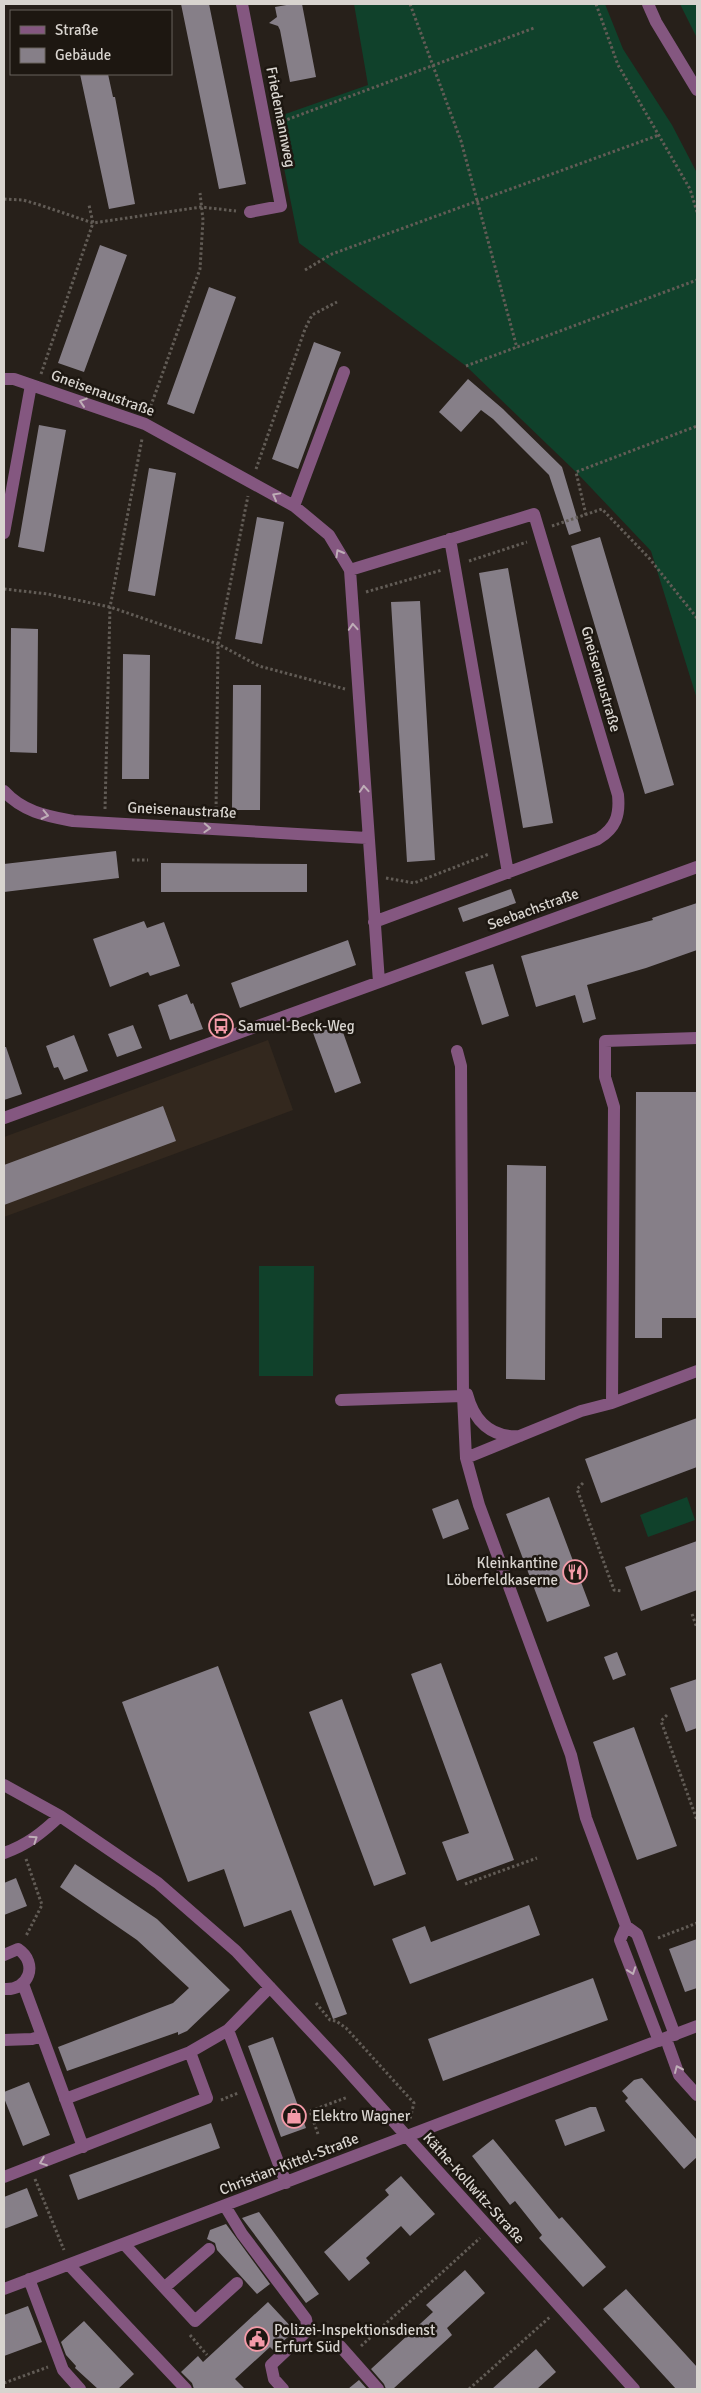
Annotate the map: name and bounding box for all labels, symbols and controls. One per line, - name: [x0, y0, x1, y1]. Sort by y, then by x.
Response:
- legend: [10, 10, 172, 75]
- text: Straße: [55, 21, 99, 39]
- text: Gebäude: [55, 46, 111, 64]
- street label: Friedemannweg: [262, 65, 300, 169]
- street label: Gneisenaustraße: [49, 366, 157, 420]
- one-way arrow: [79, 398, 88, 408]
- one-way arrow: [272, 492, 281, 502]
- one-way arrow: [336, 549, 346, 558]
- one-way arrow: [348, 623, 359, 631]
- street label: Gneisenaustraße: [577, 624, 625, 734]
- one-way arrow: [358, 785, 369, 793]
- street label: Gneisenaustraße: [127, 798, 237, 822]
- one-way arrow: [41, 809, 50, 820]
- one-way arrow: [203, 822, 211, 833]
- street label: Seebachstraße: [485, 884, 581, 934]
- bus stop icon: Samuel-Beck-Weg: [208, 1013, 234, 1039]
- place label: Samuel-Beck-Weg: [238, 1017, 355, 1035]
- place label: Kleinkantine Löberfeldkaserne: [446, 1554, 558, 1589]
- restaurant icon: Kleinkantine Löberfeldkaserne: [562, 1559, 588, 1585]
- one-way arrow: [29, 1835, 38, 1845]
- one-way arrow: [626, 1966, 636, 1974]
- one-way arrow: [673, 2065, 684, 2074]
- shop icon: Elektro Wagner: [281, 2103, 307, 2129]
- place label: Elektro Wagner: [312, 2107, 411, 2125]
- street label: Christian-Kittel-Straße: [217, 2129, 361, 2199]
- street label: Käthe-Kollwitz-Straße: [419, 2129, 529, 2247]
- one-way arrow: [39, 2156, 48, 2166]
- place label: Polizei-Inspektionsdienst Erfurt Süd: [274, 2321, 435, 2356]
- public building icon: Polizei-Inspektionsdienst Erfurt Süd: [244, 2326, 270, 2352]

